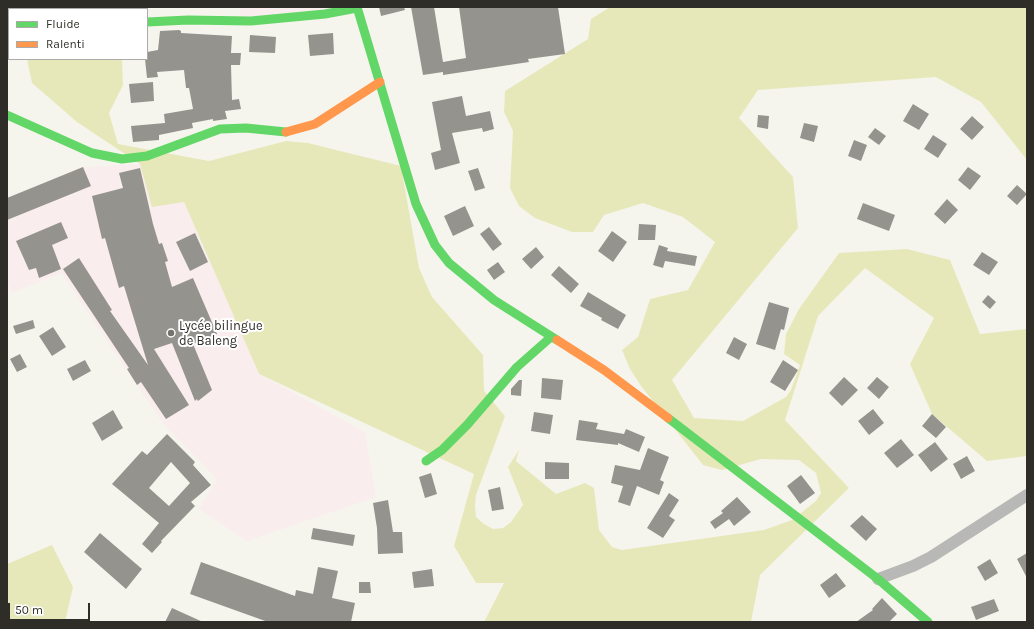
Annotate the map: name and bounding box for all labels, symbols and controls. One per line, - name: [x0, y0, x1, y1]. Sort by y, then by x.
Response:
- legend: [8, 8, 148, 60]
- text: Fluide: [46, 17, 80, 31]
- text: Ralenti: [46, 37, 85, 51]
- place label: Lycée bilingue de Baleng: [179, 318, 263, 349]
- marker: Lycée bilingue de Baleng: [166, 328, 176, 338]
- scale bar: [10, 595, 92, 621]
- text: 50 m: [15, 603, 43, 617]

